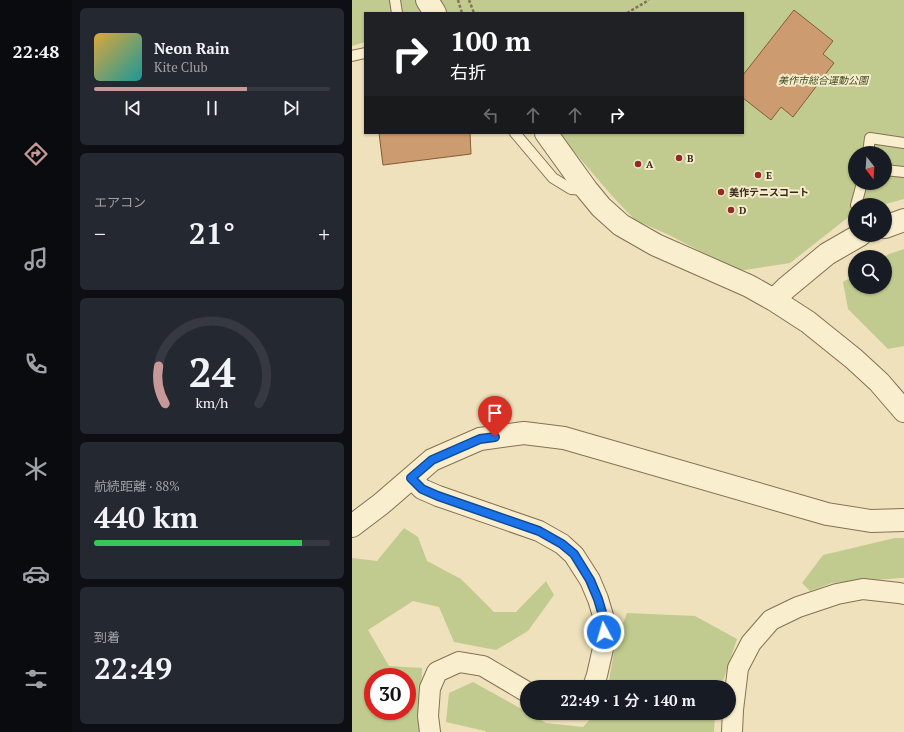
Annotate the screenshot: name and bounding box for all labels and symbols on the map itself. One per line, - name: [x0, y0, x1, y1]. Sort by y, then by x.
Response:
- park label: 美作市総合運動公園: [778, 74, 870, 87]
- north arrow: [848, 146, 892, 190]
- place label: B: [687, 152, 694, 165]
- marker: B: [674, 153, 684, 163]
- place label: A: [646, 158, 654, 171]
- marker: A: [633, 159, 643, 169]
- place label: E: [766, 169, 772, 182]
- marker: E: [753, 170, 763, 180]
- place label: 美作テニスコート: [729, 186, 809, 199]
- marker: 美作テニスコート: [716, 187, 726, 197]
- place label: D: [739, 204, 746, 217]
- marker: D: [726, 205, 736, 215]
- pin: [478, 396, 512, 437]
- position arrow: [583, 611, 625, 653]
- speed limit sign: 30: [364, 668, 416, 720]

